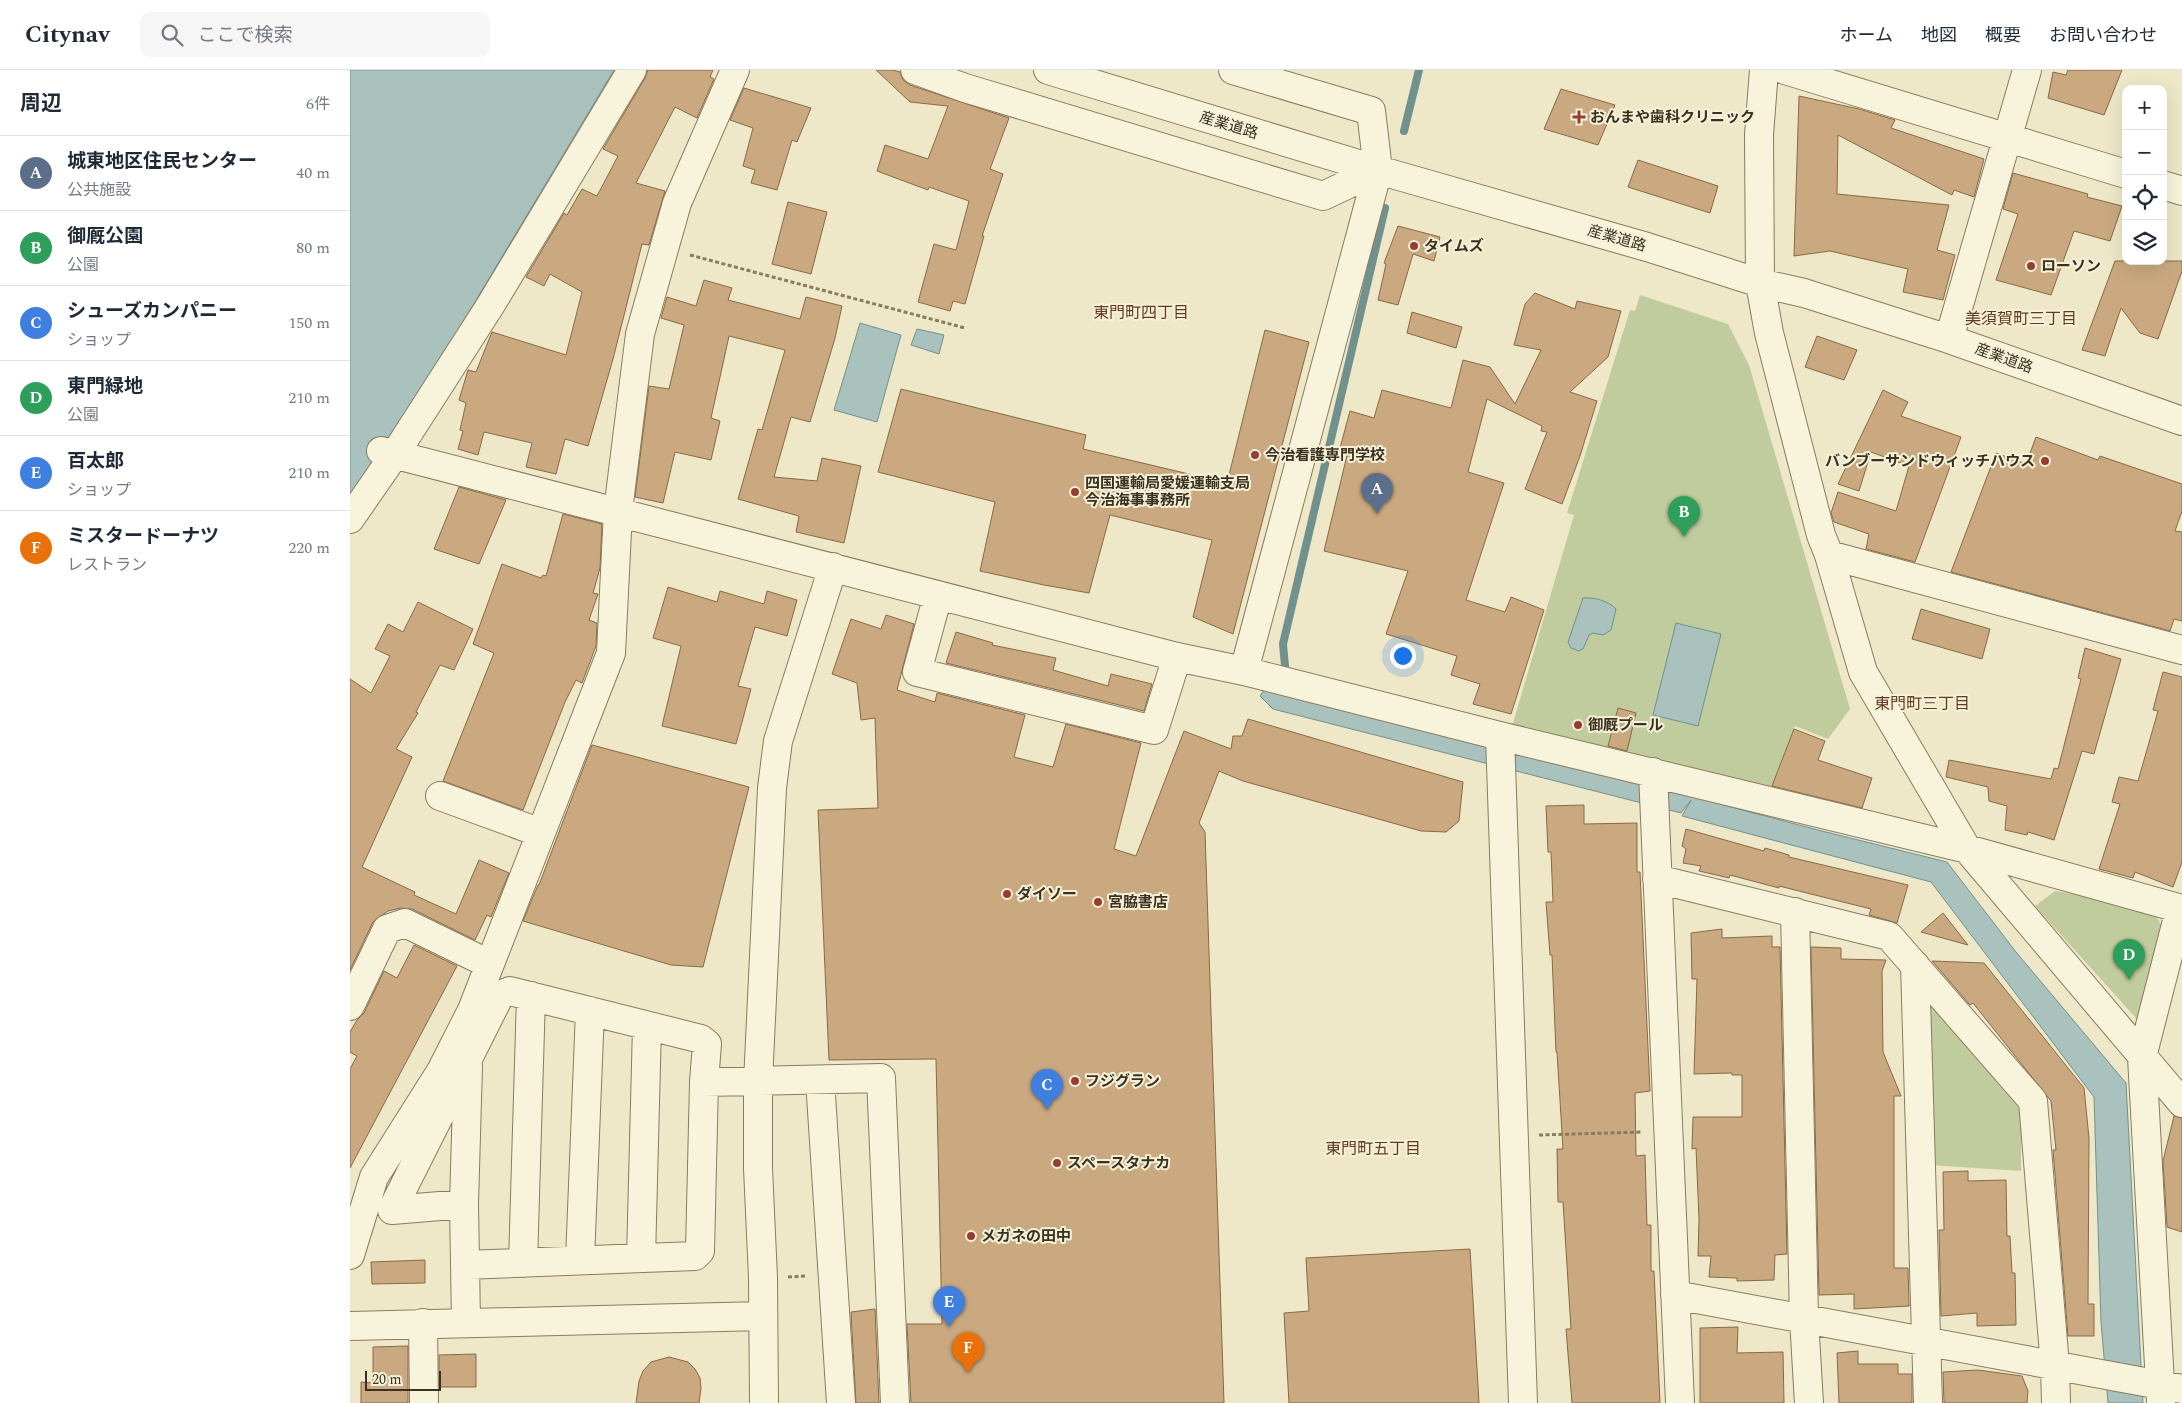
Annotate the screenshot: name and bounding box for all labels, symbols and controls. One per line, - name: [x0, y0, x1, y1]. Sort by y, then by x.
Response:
- search box: [140, 12, 490, 57]
- text: Citynav: [25, 17, 110, 53]
- icon: search: [158, 21, 186, 49]
- text: ここで検索: [198, 21, 293, 50]
- text: ホーム: [1840, 22, 1893, 49]
- text: 地図: [1921, 22, 1957, 49]
- text: 概要: [1985, 22, 2021, 49]
- text: お問い合わせ: [2049, 22, 2157, 49]
- map controls: [2122, 85, 2167, 265]
- button: +: [2122, 85, 2167, 130]
- text: 周辺: [20, 88, 62, 120]
- text: 6件: [306, 92, 330, 116]
- street label: 産業道路: [1197, 106, 1261, 145]
- place label: おんまや歯科クリニック: [1590, 106, 1755, 129]
- marker: おんまや歯科クリニック: [1572, 110, 1586, 124]
- button: −: [2122, 130, 2167, 175]
- text: 城東地区住民センター: [67, 147, 257, 176]
- text: A: [30, 161, 42, 185]
- text: 40 m: [296, 161, 330, 185]
- button: locate: [2122, 175, 2167, 220]
- text: 公共施設: [67, 178, 131, 202]
- street label: 産業道路: [1585, 219, 1649, 258]
- button: layers: [2122, 220, 2167, 265]
- text: 御厩公園: [67, 222, 143, 251]
- place label: タイムズ: [1424, 235, 1484, 258]
- text: B: [30, 236, 42, 260]
- text: 80 m: [296, 236, 330, 260]
- marker: タイムズ: [1408, 240, 1420, 252]
- text: 公園: [67, 253, 99, 277]
- place label: ローソン: [2041, 255, 2101, 278]
- marker: ローソン: [2025, 260, 2037, 272]
- text: シューズカンパニー: [67, 297, 237, 326]
- district label: 東門町四丁目: [1093, 301, 1189, 325]
- district label: 美須賀町三丁目: [1965, 307, 2077, 331]
- text: C: [30, 311, 42, 335]
- text: 150 m: [288, 311, 330, 335]
- text: ショップ: [67, 328, 131, 352]
- street label: 産業道路: [1972, 337, 2036, 380]
- text: 東門緑地: [67, 372, 143, 401]
- text: D: [30, 386, 42, 410]
- text: 210 m: [288, 386, 330, 410]
- text: 公園: [67, 403, 99, 427]
- place label: 今治看護専門学校: [1265, 444, 1385, 467]
- text: 百太郎: [67, 447, 124, 476]
- marker: 今治看護専門学校: [1249, 449, 1261, 461]
- place label: バンブーサンドウィッチハウス: [1825, 450, 2035, 473]
- marker: バンブーサンドウィッチハウス: [2039, 455, 2051, 467]
- text: E: [31, 461, 41, 485]
- text: 210 m: [288, 461, 330, 485]
- place label: 四国運輸局愛媛運輸支局 今治海事事務所: [1085, 472, 1250, 512]
- pin: A: [1361, 473, 1393, 514]
- text: ショップ: [67, 478, 131, 502]
- marker: 四国運輸局愛媛運輸支局 今治海事事務所: [1069, 486, 1081, 498]
- pin: B: [1668, 496, 1700, 537]
- text: ミスタードーナツ: [67, 522, 219, 551]
- text: F: [31, 536, 41, 560]
- text: 220 m: [288, 536, 330, 560]
- text: レストラン: [67, 553, 147, 577]
- your location: [1390, 643, 1416, 669]
- district label: 東門町三丁目: [1874, 692, 1970, 716]
- place label: 御厩プール: [1588, 714, 1663, 737]
- marker: 御厩プール: [1572, 719, 1584, 731]
- place label: ダイソー: [1017, 883, 1077, 906]
- marker: ダイソー: [1001, 888, 1013, 900]
- place label: 宮脇書店: [1108, 891, 1168, 914]
- marker: 宮脇書店: [1092, 896, 1104, 908]
- pin: D: [2113, 939, 2145, 980]
- pin: C: [1031, 1069, 1063, 1110]
- place label: フジグラン: [1085, 1070, 1160, 1093]
- marker: フジグラン: [1069, 1075, 1081, 1087]
- district label: 東門町五丁目: [1325, 1137, 1421, 1161]
- place label: スペースタナカ: [1067, 1152, 1170, 1175]
- marker: スペースタナカ: [1051, 1157, 1063, 1169]
- place label: メガネの田中: [981, 1225, 1071, 1248]
- marker: メガネの田中: [965, 1230, 977, 1242]
- pin: E: [933, 1286, 965, 1327]
- pin: F: [952, 1332, 984, 1373]
- scale bar: [365, 1368, 441, 1391]
- text: 20 m: [372, 1369, 402, 1390]

